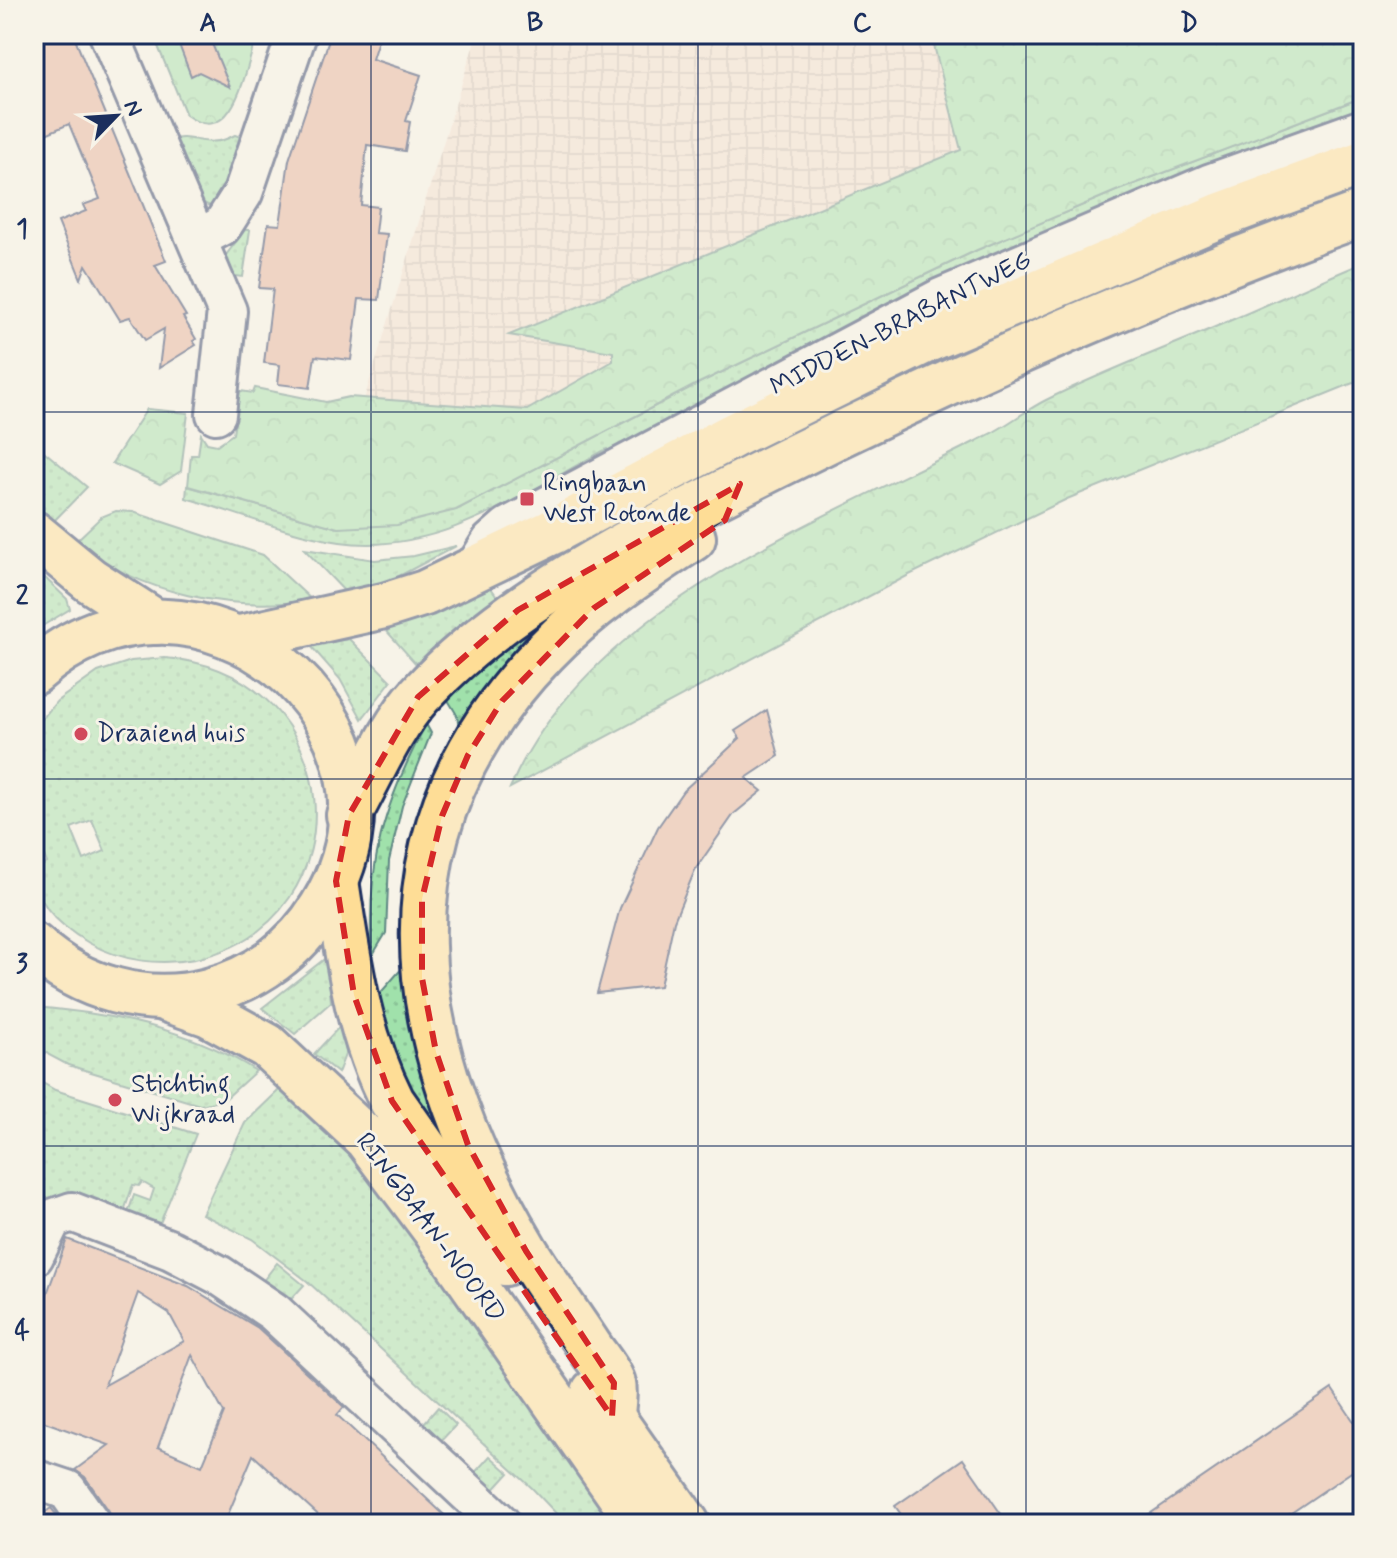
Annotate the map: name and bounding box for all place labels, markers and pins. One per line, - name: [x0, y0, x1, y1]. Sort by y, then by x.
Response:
- place label: Ringbaan West Rotonde: [543, 467, 691, 531]
- marker: Ringbaan West Rotonde: [518, 490, 536, 508]
- place label: Draaiend huis: [97, 717, 246, 751]
- marker: Draaiend huis: [72, 725, 90, 743]
- place label: Stichting Wijkraad: [131, 1068, 235, 1132]
- marker: Stichting Wijkraad: [106, 1091, 124, 1109]

